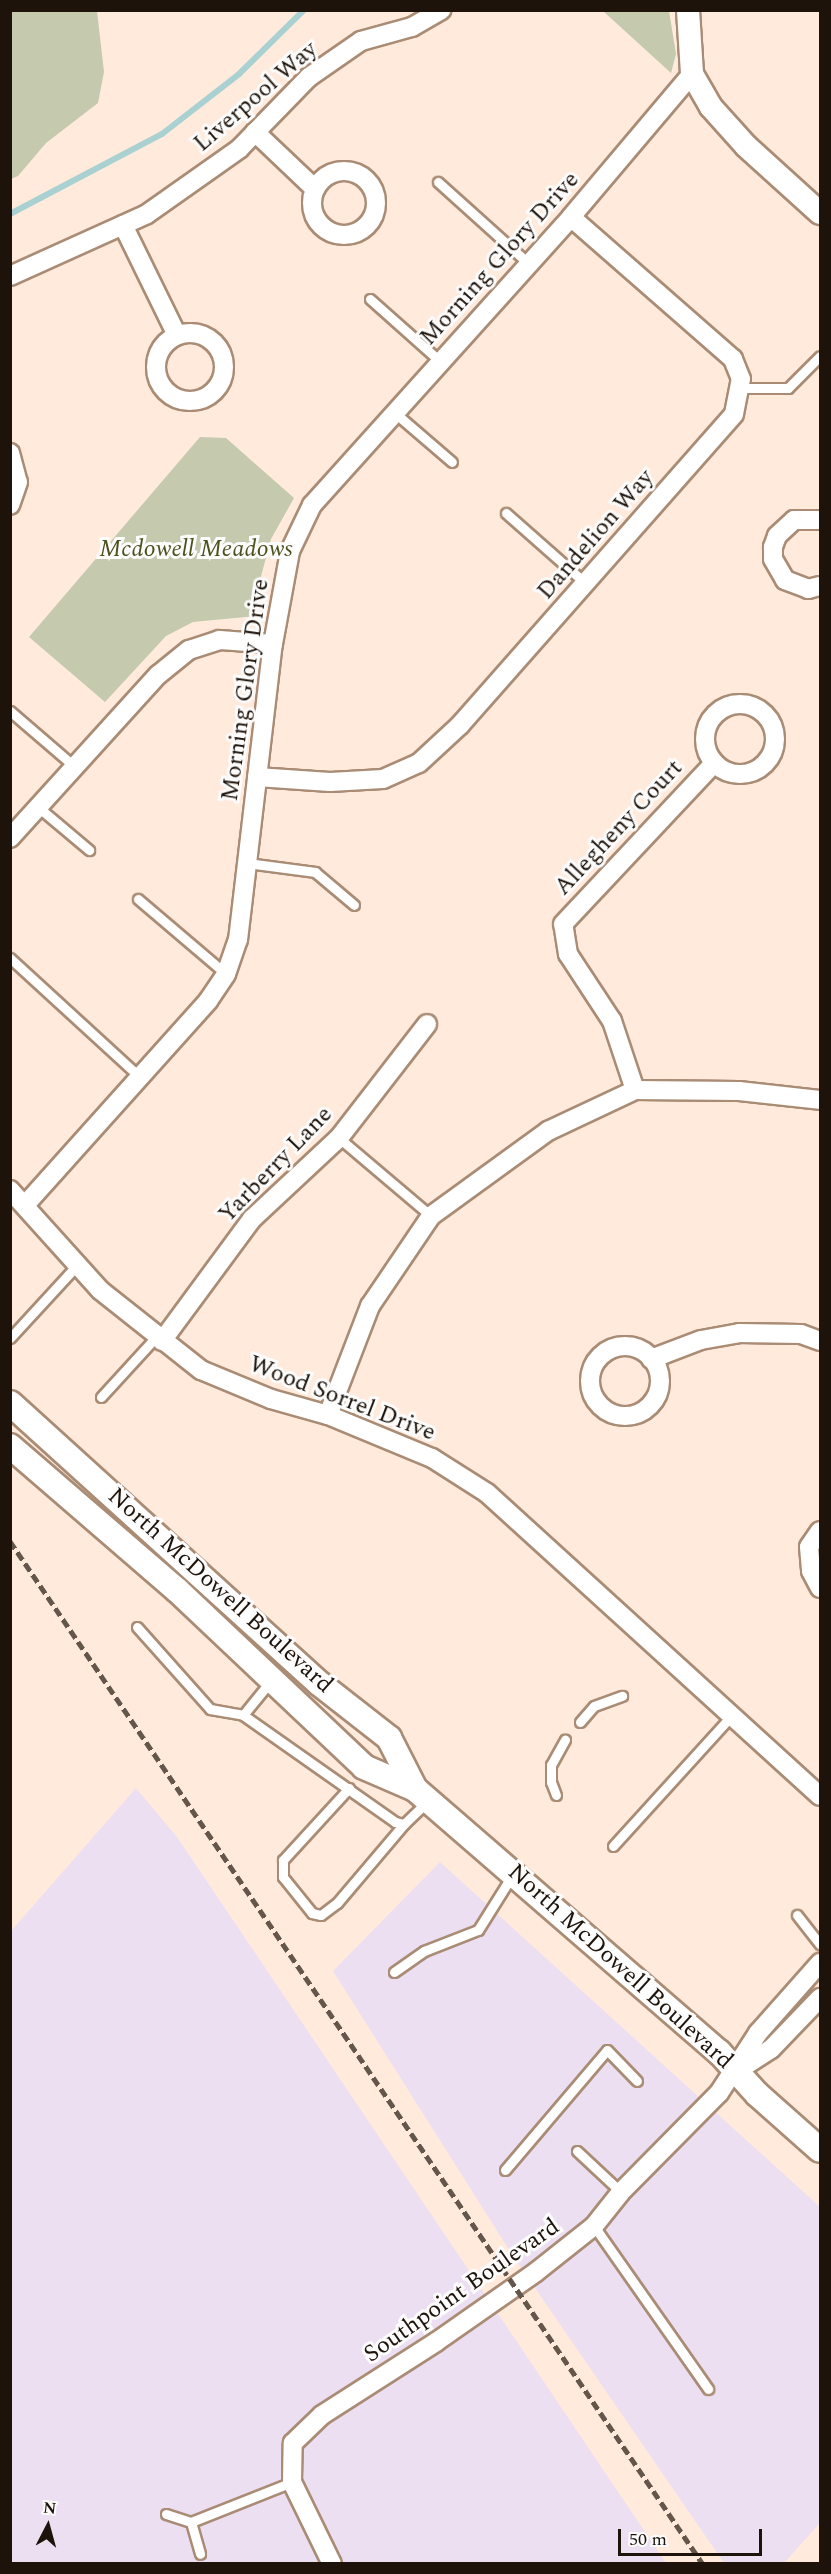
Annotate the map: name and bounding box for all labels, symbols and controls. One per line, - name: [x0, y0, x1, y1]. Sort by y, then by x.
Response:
- street label: Liverpool Way: [188, 35, 324, 159]
- street label: Morning Glory Drive: [414, 166, 586, 352]
- street label: Dandelion Way: [532, 464, 660, 606]
- park label: Mcdowell Meadows: [99, 536, 293, 564]
- street label: Morning Glory Drive: [216, 577, 276, 803]
- street label: Allegheny Court: [549, 754, 689, 902]
- street label: Yarberry Lane: [213, 1101, 339, 1229]
- street label: Wood Sorrel Drive: [245, 1350, 439, 1448]
- street label: North McDowell Boulevard: [101, 1482, 339, 1700]
- street label: North McDowell Boulevard: [501, 1858, 739, 2076]
- street label: Southpoint Boulevard: [359, 2213, 565, 2369]
- text: N: [42, 2495, 58, 2521]
- north arrow: [18, 2496, 78, 2556]
- scale bar: [621, 2517, 765, 2555]
- text: 50 m: [629, 2526, 667, 2553]

